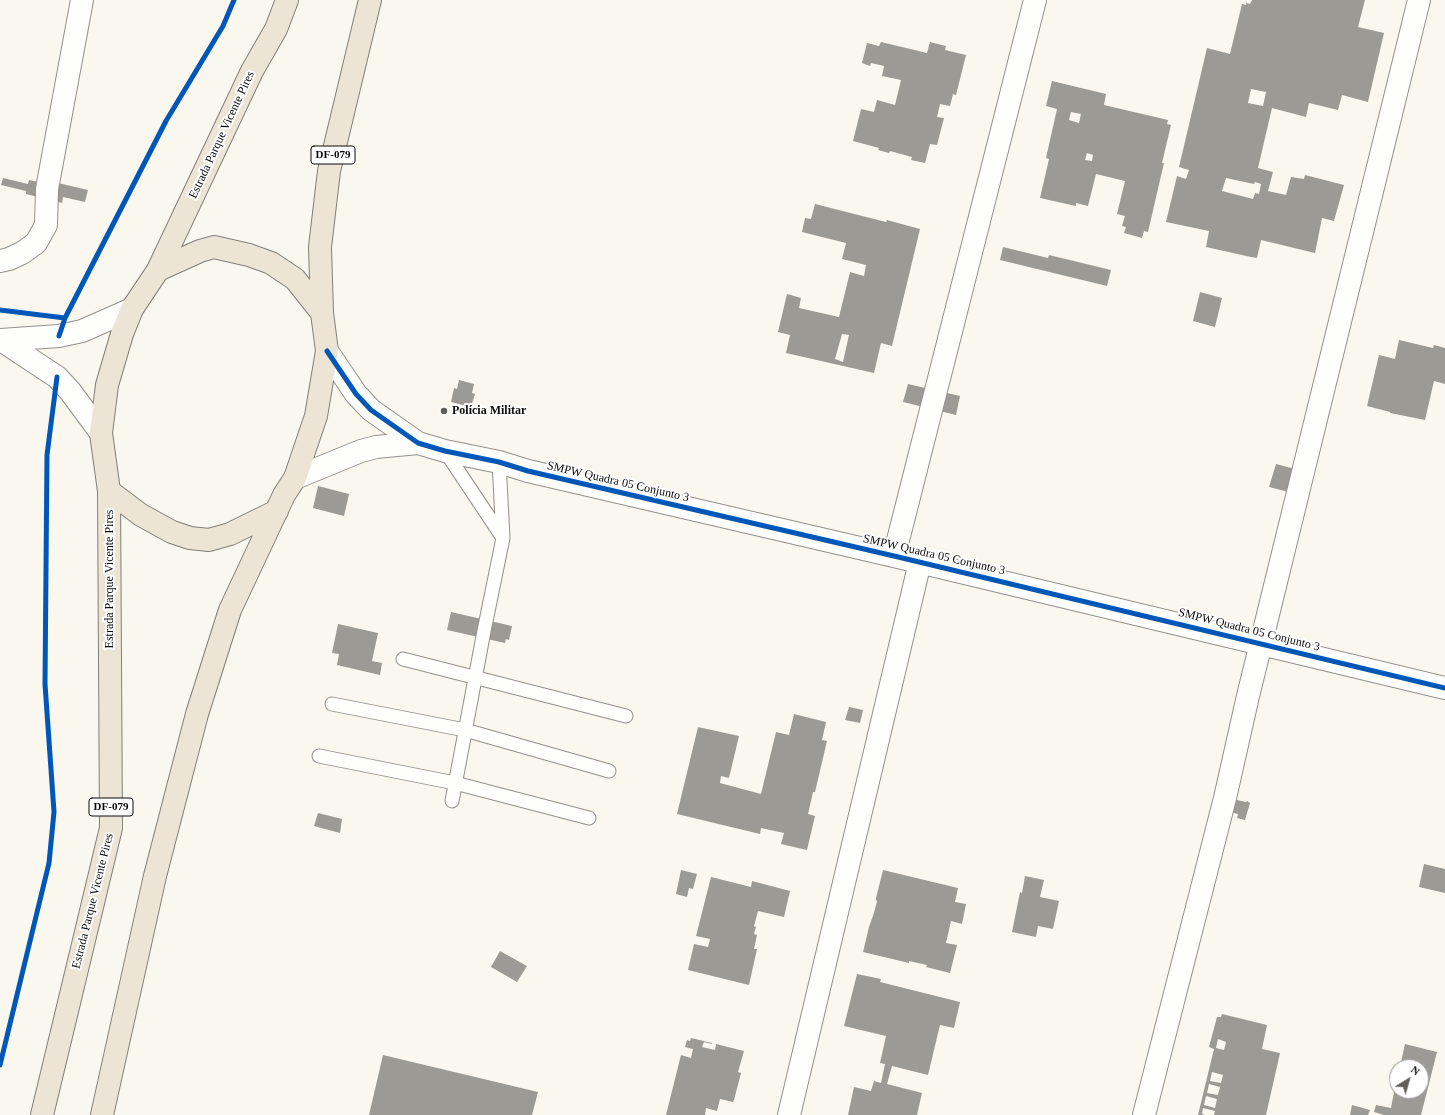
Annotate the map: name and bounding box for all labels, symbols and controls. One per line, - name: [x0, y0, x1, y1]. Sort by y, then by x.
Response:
- street label: Estrada Parque Vicente Pires: [186, 69, 258, 201]
- road number: DF-079: [311, 146, 355, 164]
- place label: Polícia Militar: [452, 404, 526, 418]
- marker: Polícia Militar: [439, 406, 449, 416]
- street label: SMPW Quadra 05 Conjunto 3: [546, 459, 690, 505]
- street label: Estrada Parque Vicente Pires: [103, 510, 117, 648]
- street label: SMPW Quadra 05 Conjunto 3: [862, 532, 1006, 578]
- street label: SMPW Quadra 05 Conjunto 3: [1177, 605, 1321, 655]
- road number: DF-079: [89, 798, 133, 816]
- street label: Estrada Parque Vicente Pires: [69, 832, 117, 970]
- north arrow: [1389, 1059, 1429, 1099]
- text: N: [1409, 1063, 1422, 1077]

